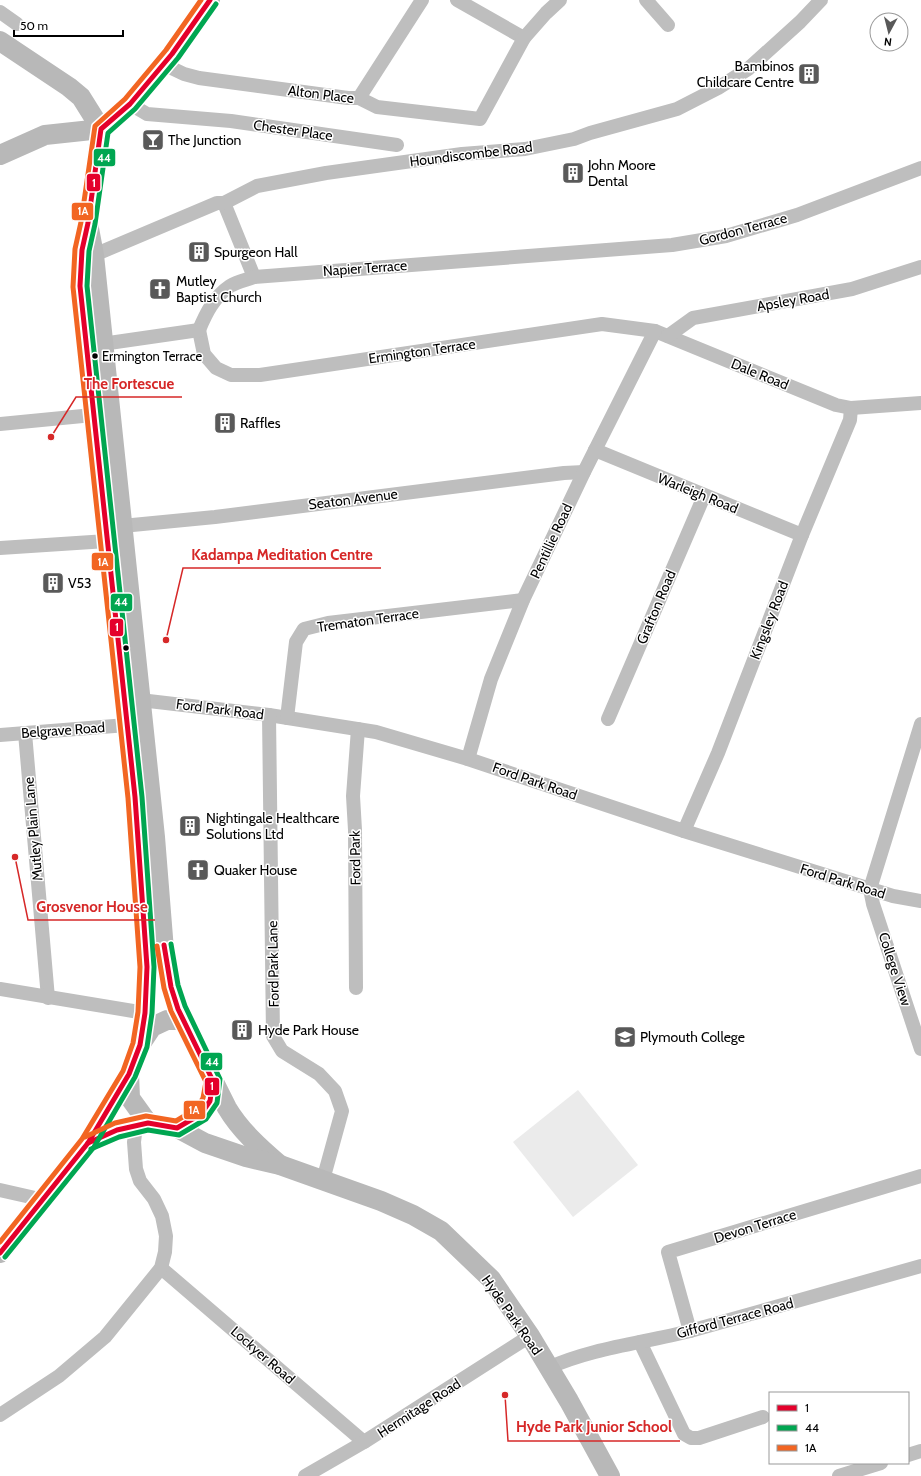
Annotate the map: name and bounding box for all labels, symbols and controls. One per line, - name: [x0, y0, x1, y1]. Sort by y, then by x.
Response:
- scale bar: [14, 12, 123, 38]
- north arrow: [869, 12, 909, 52]
- text: 50 m: [20, 18, 48, 33]
- text: N: [883, 35, 892, 49]
- place label: Bambinos Childcare Centre: [697, 57, 794, 91]
- building icon: Bambinos Childcare Centre: [796, 61, 822, 87]
- street label: Alton Place: [287, 81, 355, 107]
- street label: Chester Place: [252, 116, 334, 144]
- bar icon: The Junction: [140, 127, 166, 153]
- place label: The Junction: [168, 131, 242, 149]
- street label: Houndiscombe Road: [408, 138, 534, 170]
- line badge: 44: [93, 148, 116, 167]
- text: 44: [97, 151, 111, 165]
- place label: John Moore Dental: [587, 156, 656, 190]
- building icon: John Moore Dental: [560, 160, 586, 186]
- line badge: 1: [86, 173, 101, 192]
- text: 1: [92, 176, 96, 190]
- line badge: 1A: [71, 202, 94, 221]
- text: 1A: [78, 204, 89, 218]
- street label: Gordon Terrace: [697, 209, 789, 249]
- building icon: Spurgeon Hall: [186, 239, 212, 265]
- place label: Spurgeon Hall: [214, 243, 298, 261]
- street label: Napier Terrace: [322, 256, 408, 280]
- place label: Mutley Baptist Church: [176, 272, 262, 306]
- church icon: Mutley Baptist Church: [147, 276, 173, 302]
- street label: Apsley Road: [755, 285, 831, 315]
- street label: Ermington Terrace: [367, 335, 477, 367]
- place label: Ermington Terrace: [102, 348, 202, 364]
- marker: Ermington Terrace: [90, 351, 100, 361]
- street label: Dale Road: [728, 354, 792, 394]
- callout: The Fortescue: [76, 370, 182, 397]
- text: The Fortescue: [84, 375, 175, 393]
- building icon: Raffles: [212, 410, 238, 436]
- place label: Raffles: [240, 414, 281, 432]
- street label: Warleigh Road: [655, 469, 741, 517]
- street label: Seaton Avenue: [307, 485, 399, 513]
- street label: Pentillie Road: [526, 501, 576, 581]
- callout: Kadampa Meditation Centre: [183, 541, 381, 568]
- text: Kadampa Meditation Centre: [191, 546, 373, 564]
- line badge: 1A: [91, 552, 114, 571]
- text: 1A: [98, 555, 109, 569]
- street label: Grafton Road: [632, 567, 680, 647]
- building icon: V53: [40, 570, 66, 596]
- place label: V53: [68, 574, 92, 592]
- street label: Kingsley Road: [746, 578, 792, 662]
- line badge: 44: [110, 593, 133, 612]
- text: 44: [114, 595, 128, 609]
- street label: Trematon Terrace: [316, 604, 420, 636]
- line badge: 1: [109, 618, 124, 637]
- text: 1: [115, 620, 119, 634]
- unlabelled marker: [121, 643, 131, 653]
- street label: Ford Park Road: [175, 695, 265, 723]
- street label: Belgrave Road: [20, 718, 106, 742]
- street label: Ford Park Road: [490, 758, 580, 804]
- street label: Mutley Plain Lane: [19, 776, 47, 882]
- place label: Nightingale Healthcare Solutions Ltd: [206, 809, 340, 843]
- building icon: Nightingale Healthcare Solutions Ltd: [177, 813, 203, 839]
- street label: Ford Park: [346, 830, 364, 886]
- church icon: Quaker House: [185, 857, 211, 883]
- street label: Ford Park Road: [798, 859, 888, 903]
- place label: Quaker House: [214, 861, 297, 879]
- callout: Grosvenor House: [28, 893, 155, 920]
- text: Grosvenor House: [36, 898, 148, 916]
- street label: Ford Park Lane: [263, 921, 283, 1007]
- street label: College View: [875, 930, 915, 1008]
- building icon: Hyde Park House: [229, 1017, 255, 1043]
- place label: Hyde Park House: [258, 1021, 359, 1039]
- school or university icon: Plymouth College: [612, 1024, 638, 1050]
- place label: Plymouth College: [640, 1028, 745, 1046]
- line badge: 44: [200, 1052, 223, 1071]
- text: 44: [205, 1055, 219, 1069]
- line badge: 1: [204, 1077, 220, 1096]
- text: 1: [210, 1079, 214, 1093]
- line badge: 1A: [183, 1100, 206, 1120]
- text: 1A: [189, 1103, 200, 1117]
- street label: Devon Terrace: [712, 1205, 798, 1247]
- street label: Hyde Park Road: [478, 1272, 546, 1358]
- street label: Gifford Terrace Road: [675, 1294, 795, 1342]
- street label: Lockyer Road: [227, 1322, 299, 1388]
- street label: Hermitage Road: [374, 1374, 464, 1442]
- legend: [769, 1392, 909, 1464]
- text: 1: [805, 1400, 809, 1415]
- callout: Hyde Park Junior School: [508, 1414, 680, 1441]
- text: Hyde Park Junior School: [516, 1418, 672, 1436]
- text: 44: [805, 1420, 819, 1435]
- text: 1A: [805, 1440, 817, 1455]

